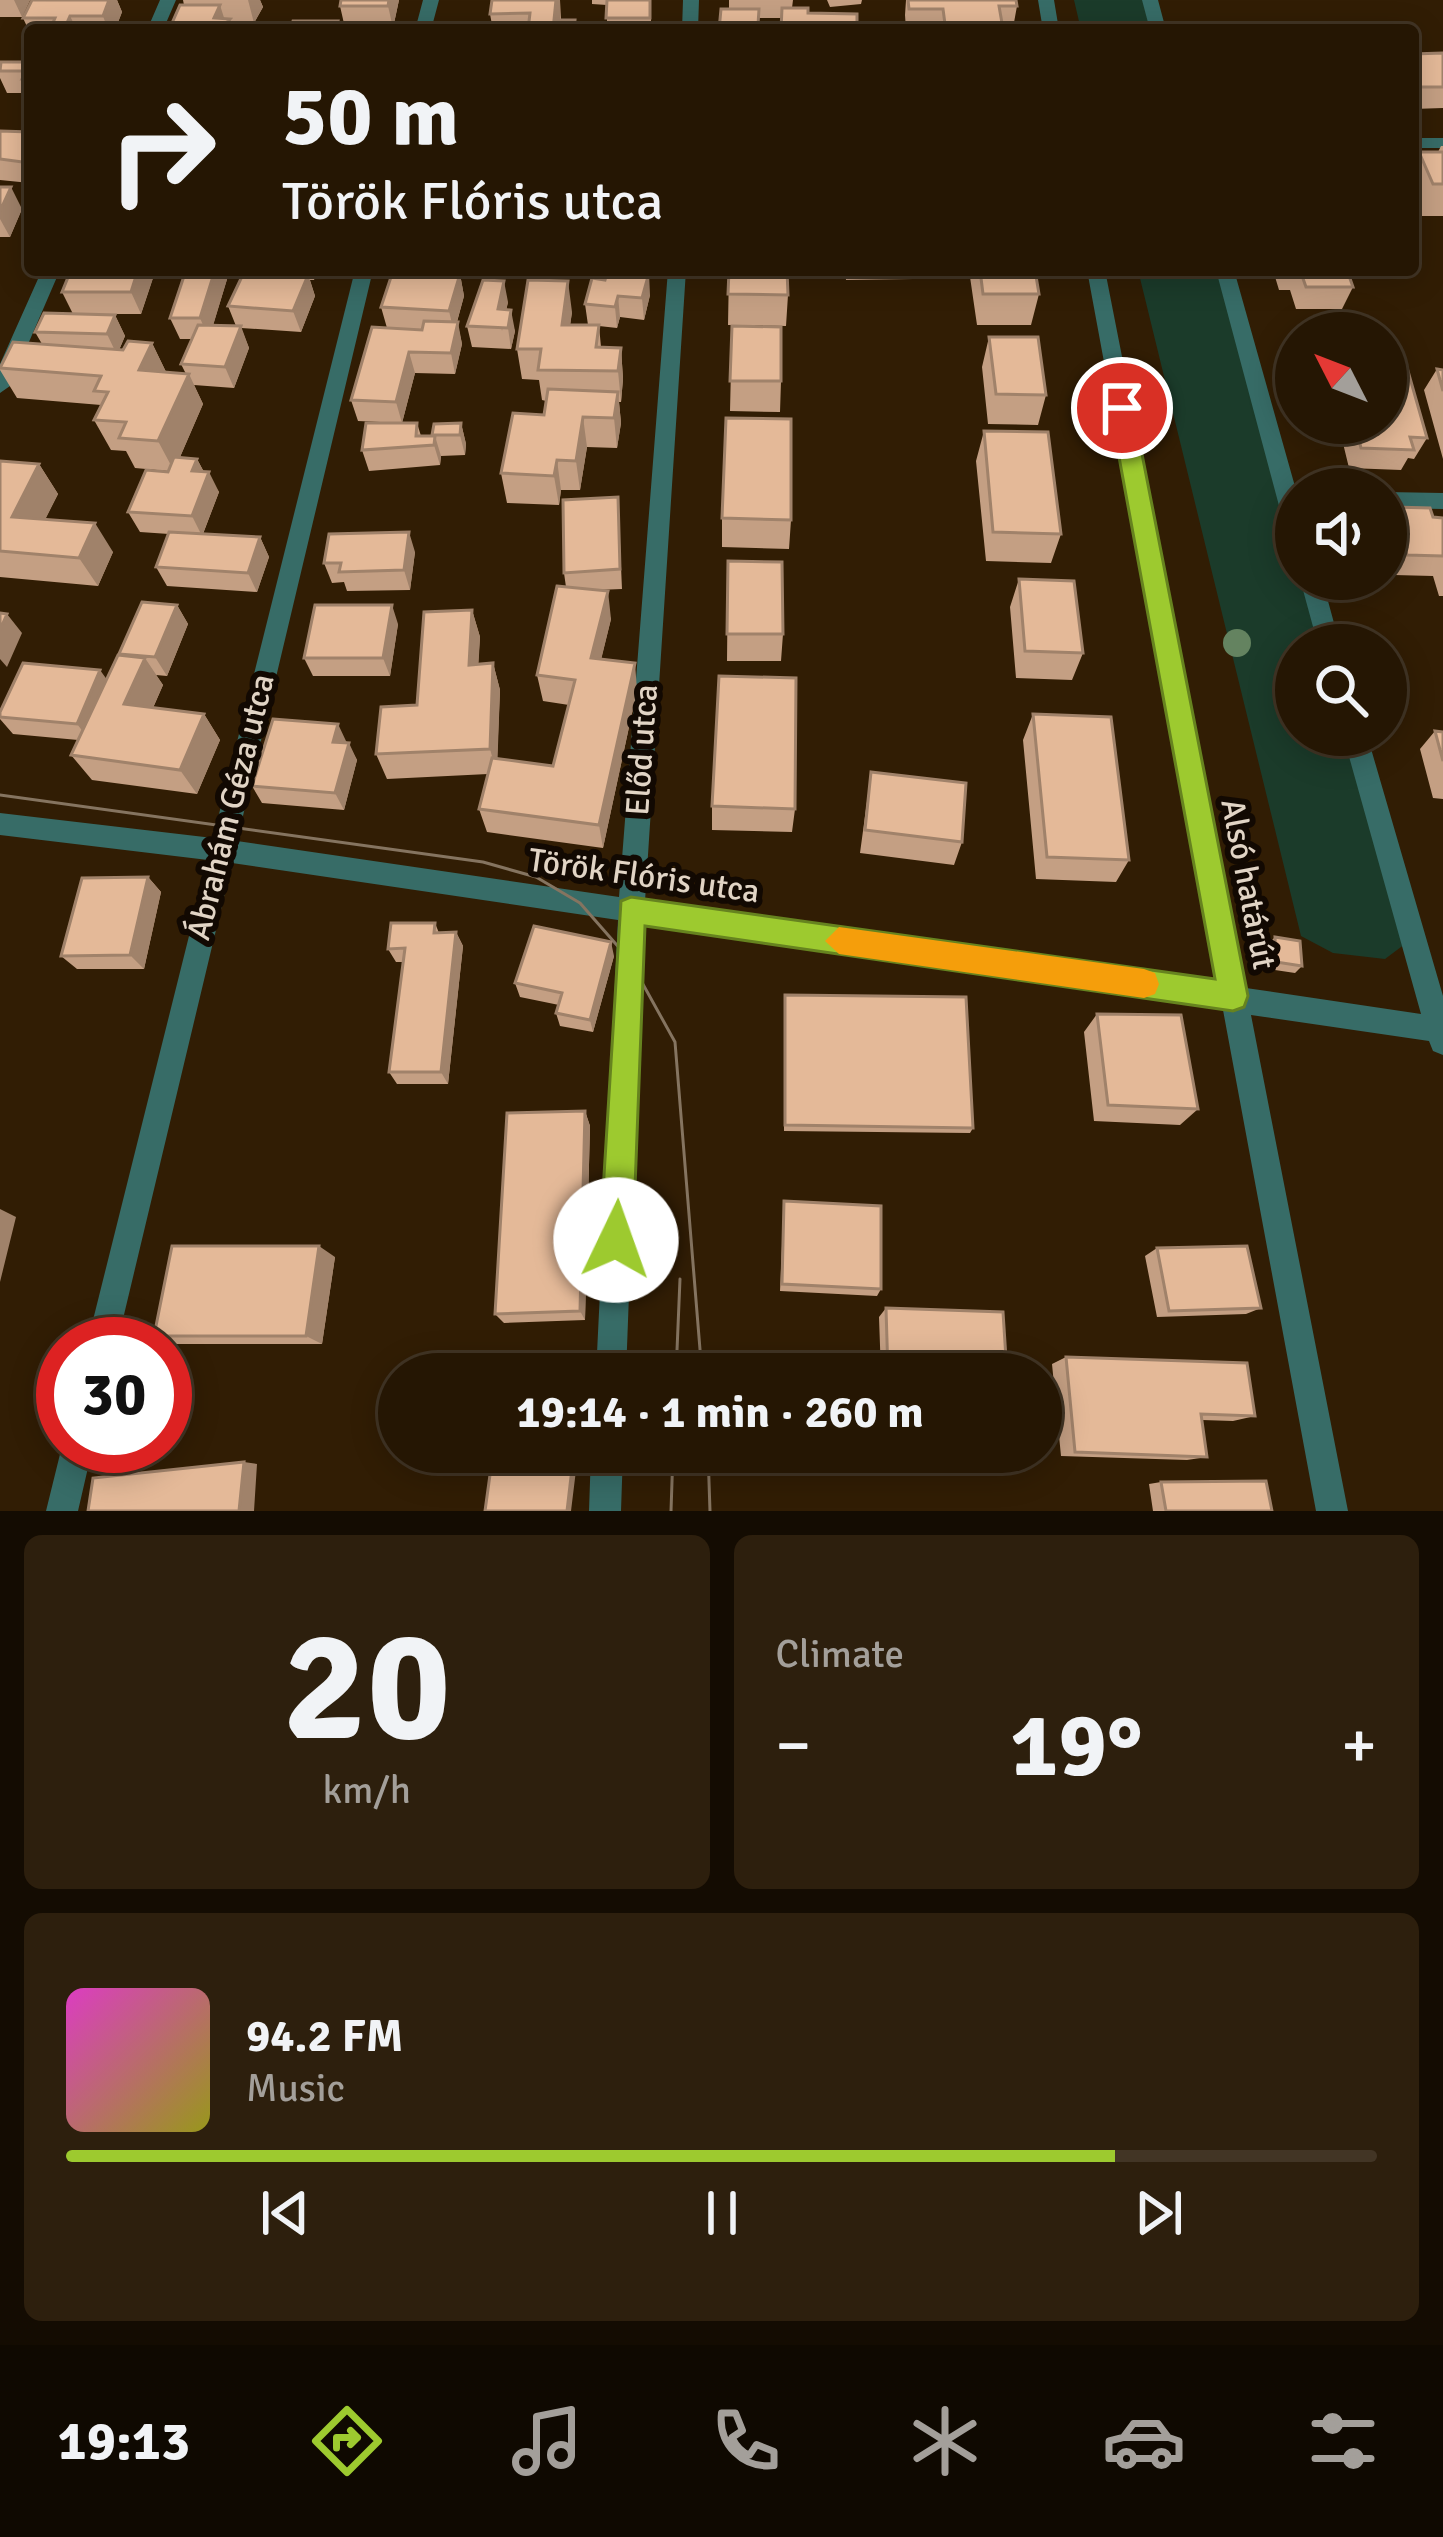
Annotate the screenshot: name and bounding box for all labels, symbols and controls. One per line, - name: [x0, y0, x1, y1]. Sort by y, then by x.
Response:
- text: 50 m: [282, 65, 459, 169]
- icon: right: [84, 72, 240, 228]
- text: Török Flóris utca: [282, 168, 663, 235]
- north arrow: [1275, 312, 1407, 444]
- map controls: [1275, 312, 1407, 756]
- pin: [1071, 357, 1173, 459]
- icon: arrive: [1089, 375, 1155, 441]
- button: sound: [1275, 468, 1407, 600]
- button: search: [1275, 624, 1407, 756]
- street label: Ábrahám Géza utca: [178, 670, 284, 944]
- street label: Előd utca: [617, 683, 667, 817]
- street label: Alsó határút: [1211, 795, 1285, 973]
- street label: Török Flóris utca: [526, 839, 762, 913]
- position arrow: [553, 1177, 679, 1303]
- speed limit sign: 30: [36, 1317, 192, 1473]
- text: 19:14 · 1 min · 260 m: [516, 1385, 924, 1440]
- text: 20: [283, 1591, 451, 1784]
- text: Climate: [776, 1630, 904, 1678]
- text: 19°: [1010, 1690, 1143, 1801]
- text: −: [776, 1705, 811, 1786]
- text: +: [1341, 1705, 1377, 1786]
- text: km/h: [323, 1766, 411, 1814]
- text: 94.2 FM: [246, 2009, 403, 2064]
- text: Music: [246, 2064, 345, 2112]
- icon: previous: [252, 2180, 318, 2246]
- icon: pause: [689, 2180, 755, 2246]
- icon: next: [1126, 2180, 1192, 2246]
- icon: directions: [305, 2399, 389, 2483]
- icon: music: [505, 2399, 589, 2483]
- icon: phone: [704, 2399, 788, 2483]
- icon: climate: [903, 2399, 987, 2483]
- icon: car: [1102, 2399, 1186, 2483]
- icon: filters: [1301, 2399, 1385, 2483]
- text: 19:13: [58, 2408, 190, 2475]

